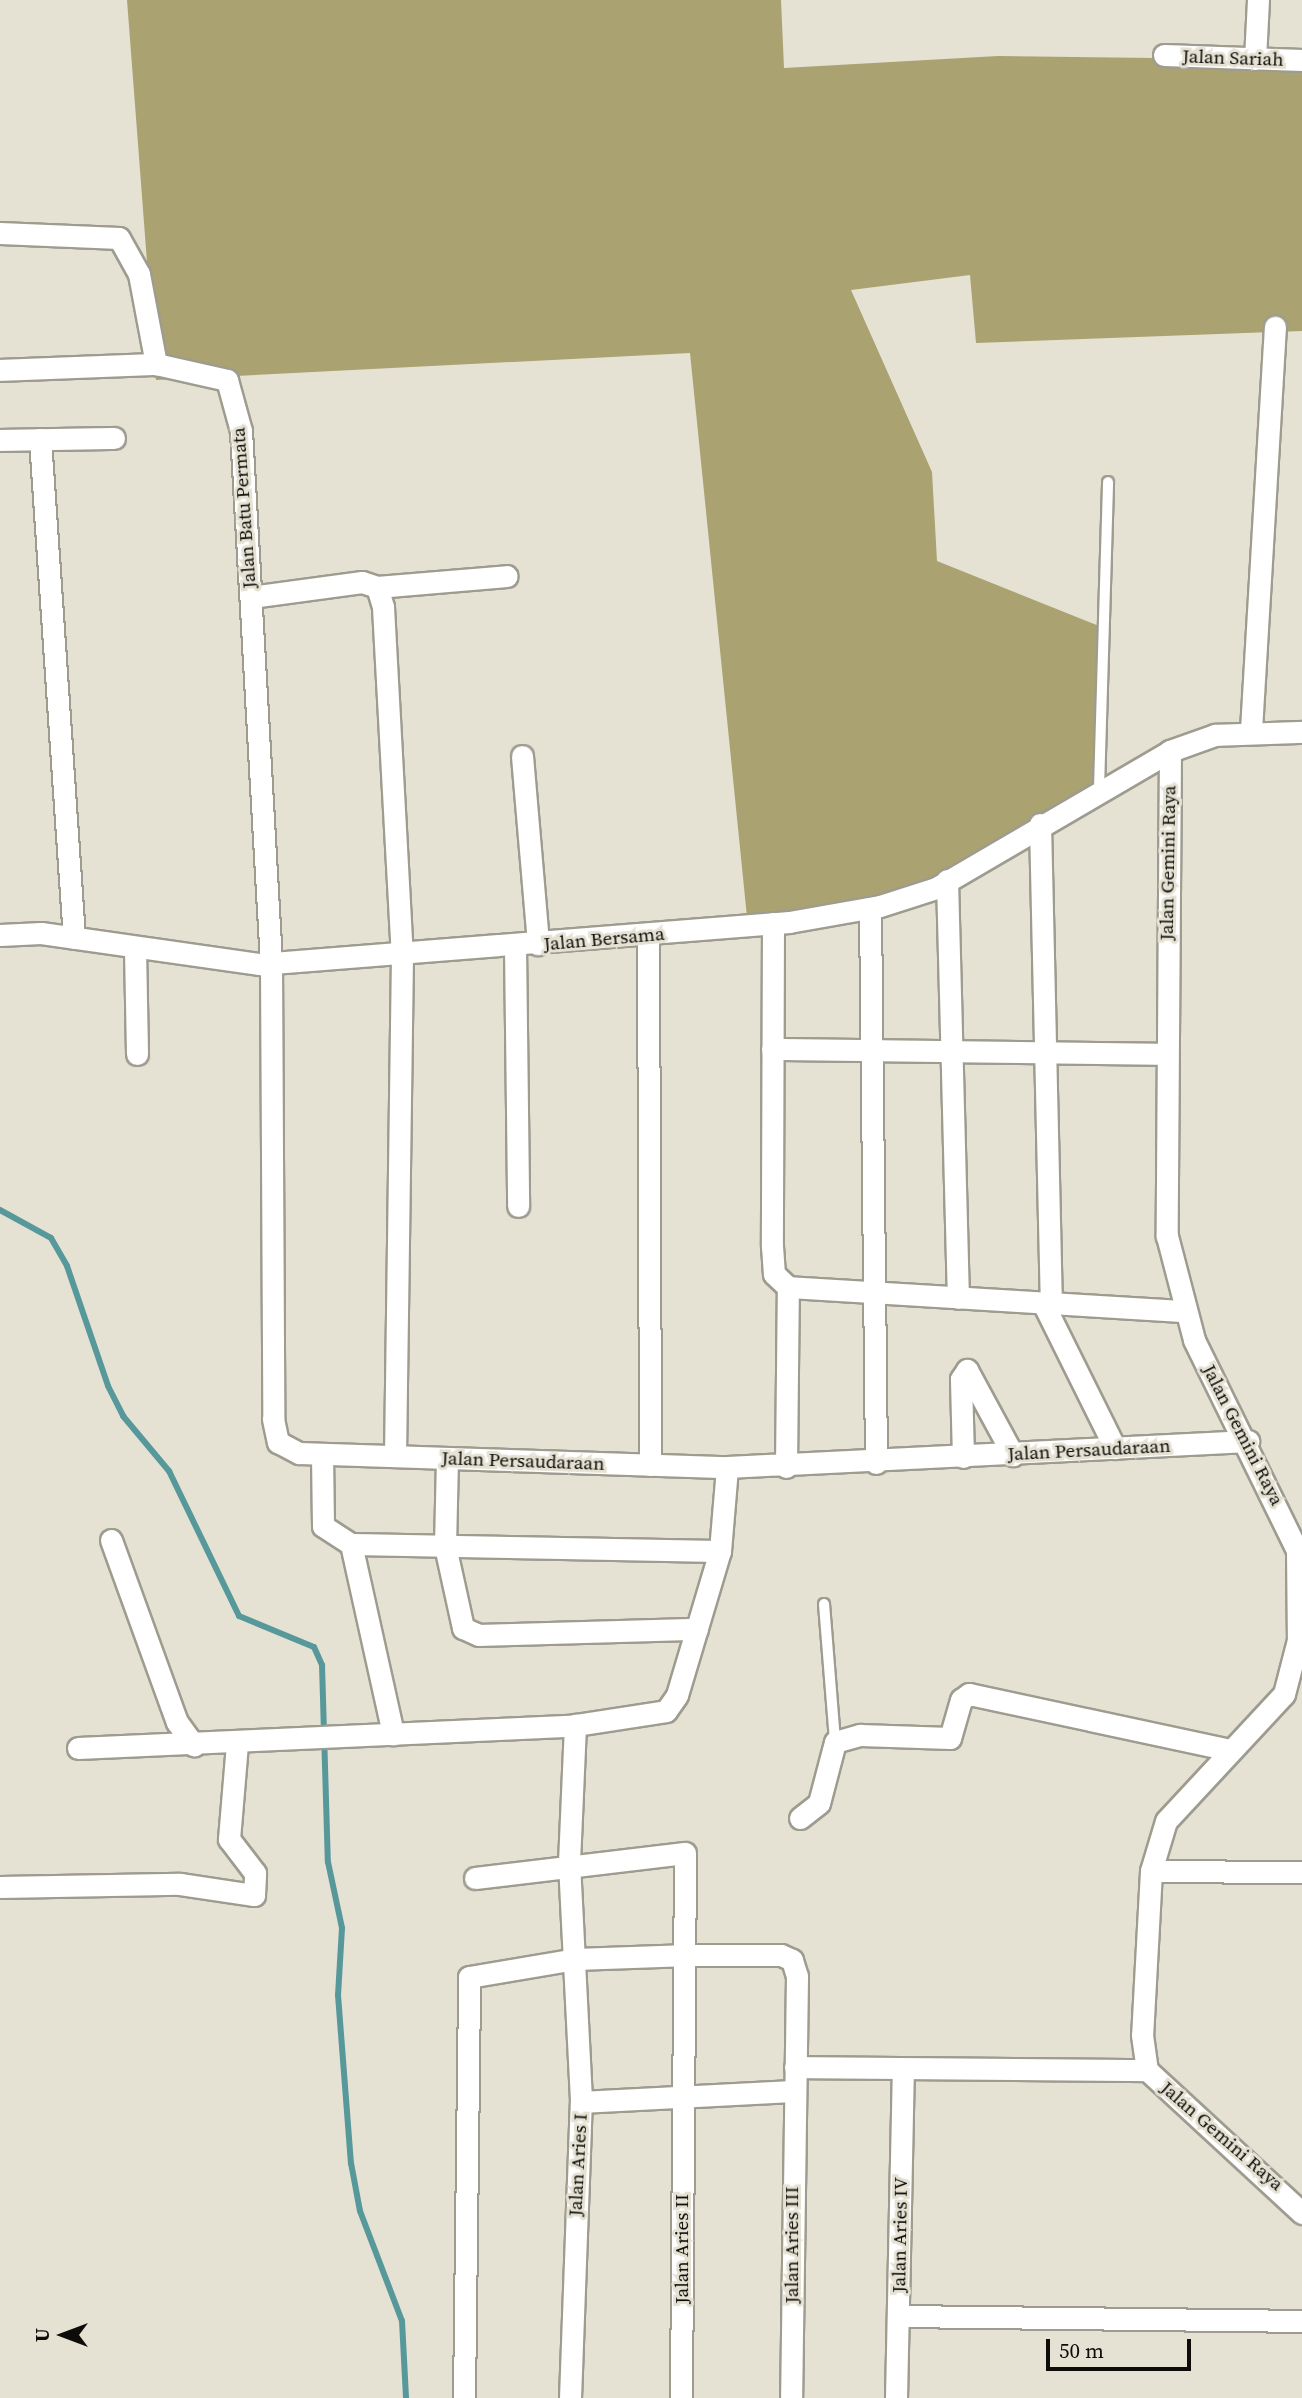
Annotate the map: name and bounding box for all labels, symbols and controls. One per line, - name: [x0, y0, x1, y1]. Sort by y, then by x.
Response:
- street label: Jalan Sariah: [1182, 45, 1284, 71]
- street label: Jalan Batu Permata: [227, 427, 261, 589]
- street label: Jalan Gemini Raya: [1155, 785, 1181, 941]
- street label: Jalan Bersama: [543, 922, 665, 956]
- street label: Jalan Gemini Raya: [1198, 1361, 1288, 1509]
- street label: Jalan Persaudaraan: [1007, 1434, 1171, 1466]
- street label: Jalan Persaudaraan: [441, 1447, 605, 1475]
- street label: Jalan Gemini Raya: [1156, 2076, 1288, 2196]
- street label: Jalan Aries I: [564, 2113, 592, 2217]
- street label: Jalan Aries IV: [888, 2177, 912, 2293]
- street label: Jalan Aries III: [781, 2186, 803, 2304]
- street label: Jalan Aries II: [671, 2194, 693, 2304]
- north arrow: [28, 2300, 98, 2370]
- scale bar: [1050, 2324, 1195, 2368]
- text: U: [29, 2328, 55, 2342]
- text: 50 m: [1059, 2336, 1104, 2365]

